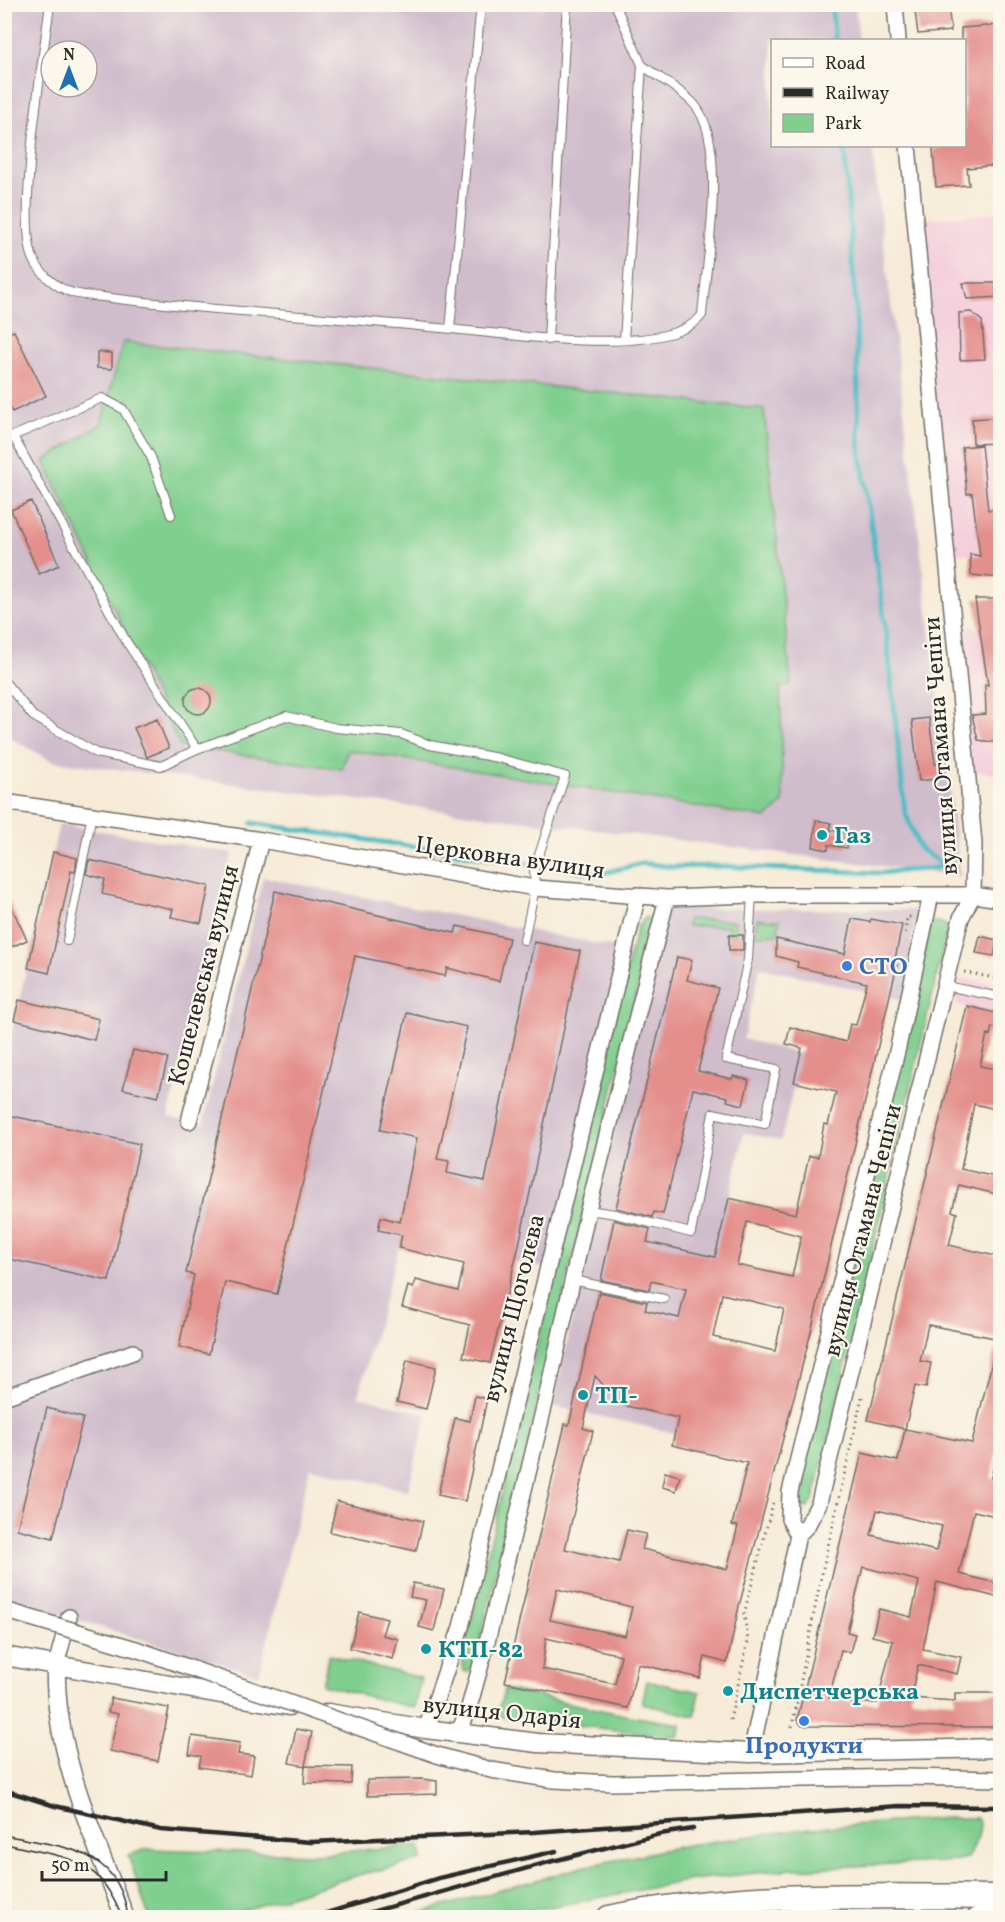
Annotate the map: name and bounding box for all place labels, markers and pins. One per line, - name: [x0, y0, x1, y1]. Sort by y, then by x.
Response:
- place label: Газ: [834, 820, 871, 854]
- marker: Газ: [815, 828, 829, 842]
- place label: СТО: [859, 951, 908, 985]
- marker: СТО: [840, 959, 854, 973]
- place label: ТП-: [595, 1380, 638, 1414]
- marker: ТП-: [576, 1388, 590, 1402]
- place label: КТП-82: [438, 1634, 523, 1668]
- marker: КТП-82: [419, 1642, 433, 1656]
- place label: Диспетчерська: [740, 1676, 919, 1710]
- marker: Диспетчерська: [721, 1684, 735, 1698]
- marker: Продукти: [797, 1714, 811, 1728]
- place label: Продукти: [745, 1730, 863, 1764]

